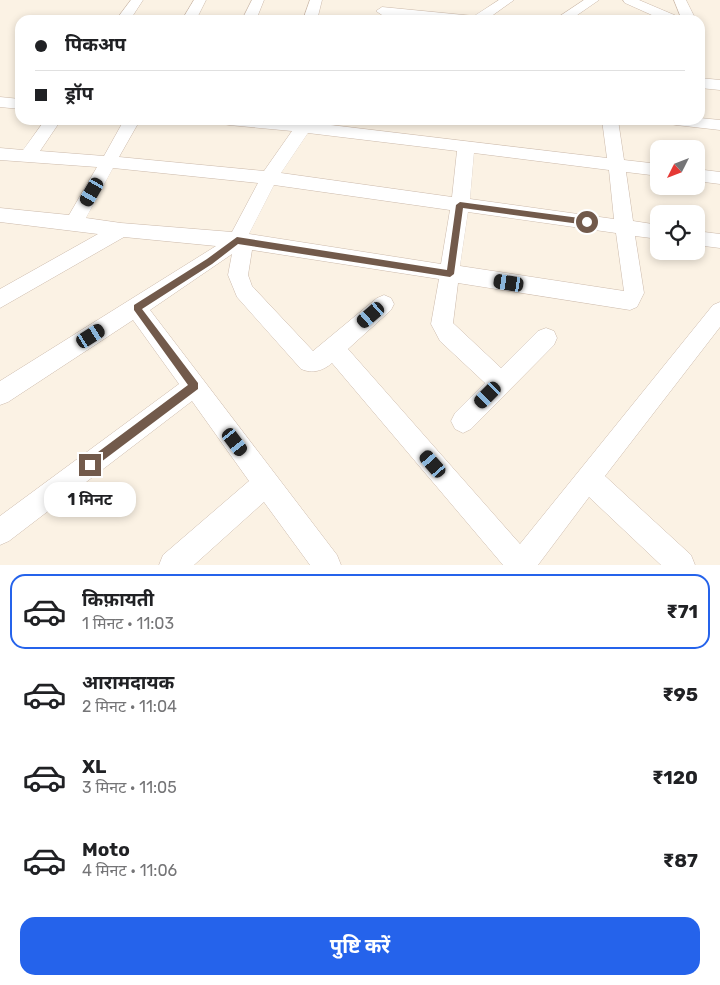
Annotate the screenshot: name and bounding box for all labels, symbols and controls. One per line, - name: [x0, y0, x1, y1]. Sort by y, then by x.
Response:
- text: पिकअप: [65, 33, 126, 56]
- text: ड्रॉप: [65, 82, 93, 105]
- north arrow: [650, 140, 705, 195]
- map controls: [650, 140, 705, 260]
- car: [78, 175, 105, 209]
- button: locate: [650, 205, 705, 260]
- route start: [576, 211, 598, 233]
- car: [493, 273, 524, 293]
- car: [354, 299, 387, 331]
- car: [74, 322, 107, 350]
- car: [472, 379, 503, 411]
- car: [219, 426, 250, 458]
- car: [417, 448, 448, 480]
- route end: [79, 454, 101, 476]
- callout: 1 मिनट: [44, 482, 136, 518]
- text: 1 मिनट: [68, 490, 112, 509]
- text: किफ़ायती: [82, 588, 154, 611]
- icon: car: [22, 589, 67, 634]
- text: ₹71: [666, 600, 698, 623]
- text: 1 मिनट · 11:03: [82, 614, 174, 633]
- text: आरामदायक: [82, 671, 174, 694]
- icon: car: [22, 672, 67, 717]
- text: ₹95: [662, 683, 698, 706]
- text: 2 मिनट · 11:04: [82, 697, 177, 716]
- icon: car: [22, 755, 67, 800]
- text: XL: [82, 755, 106, 778]
- text: ₹120: [652, 766, 698, 789]
- text: 3 मिनट · 11:05: [82, 778, 177, 797]
- icon: car: [22, 838, 67, 883]
- text: Moto: [82, 838, 130, 861]
- text: ₹87: [663, 849, 698, 872]
- text: 4 मिनट · 11:06: [82, 861, 177, 880]
- button: पुष्टि करें: [20, 917, 700, 975]

